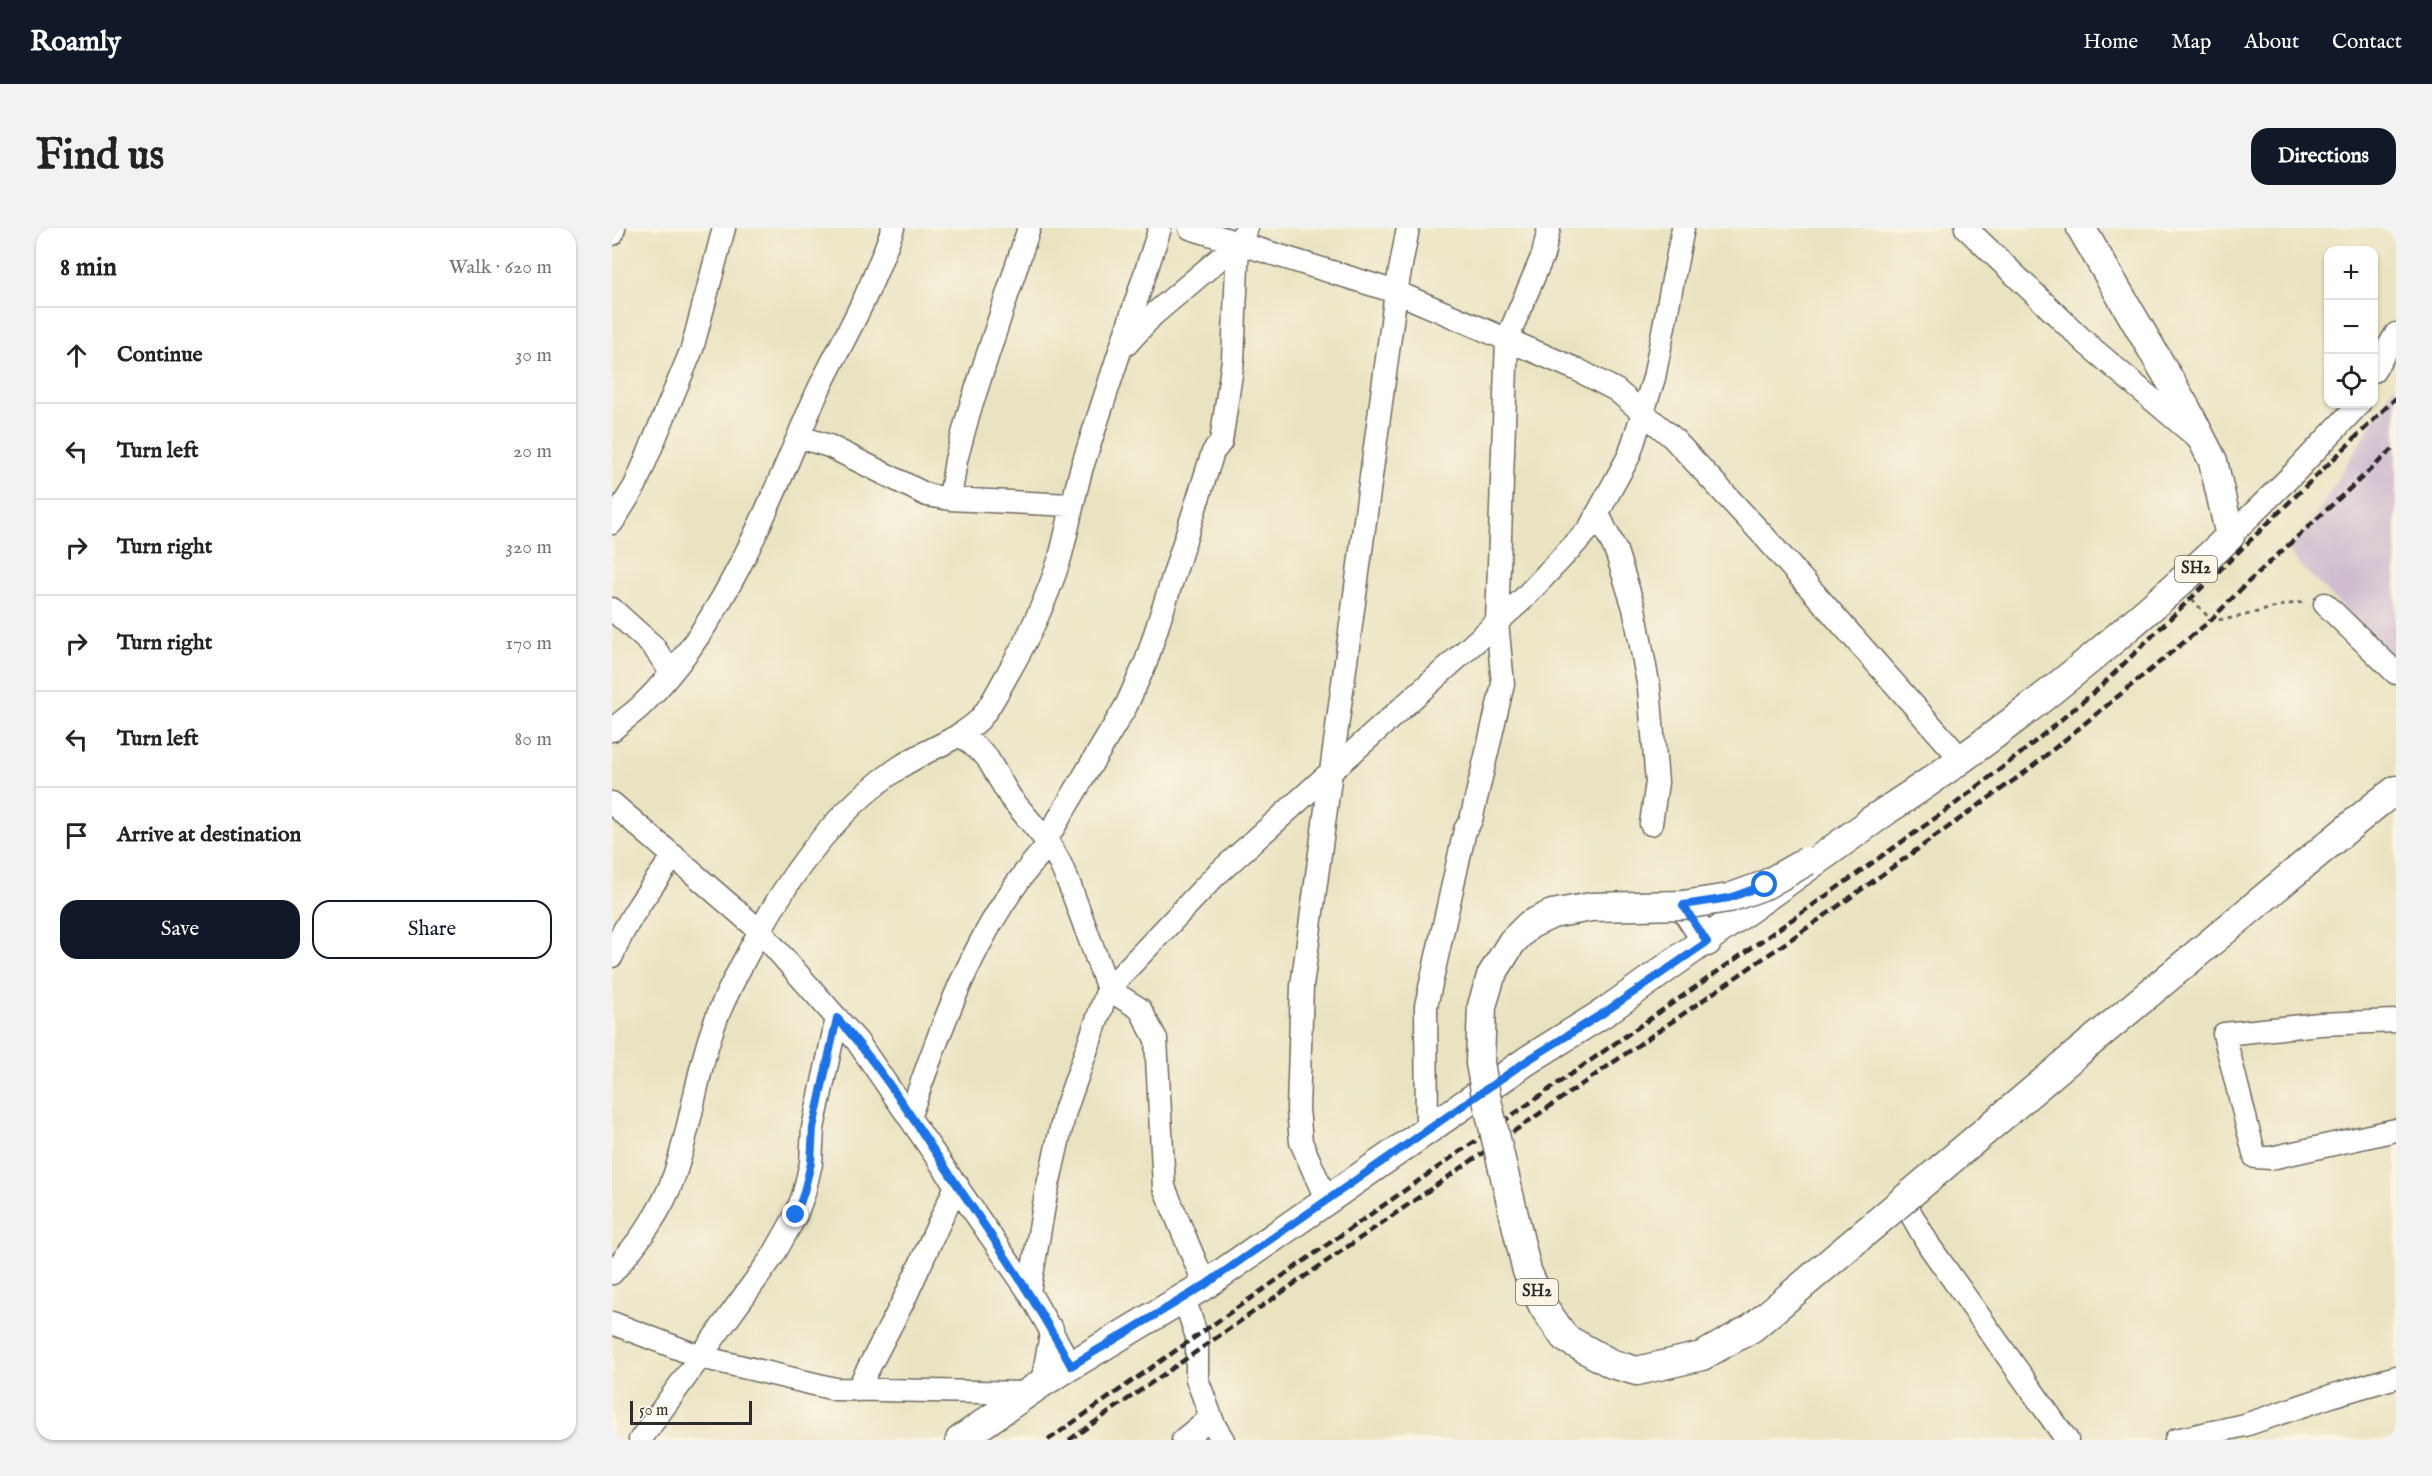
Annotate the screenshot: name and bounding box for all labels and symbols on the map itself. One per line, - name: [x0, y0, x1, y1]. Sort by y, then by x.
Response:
- road number: SH2: [2175, 556, 2217, 582]
- route start: [1751, 871, 1777, 897]
- route end: [782, 1201, 808, 1227]
- road number: SH2: [1516, 1279, 1558, 1305]
- scale bar: [630, 1398, 752, 1426]

